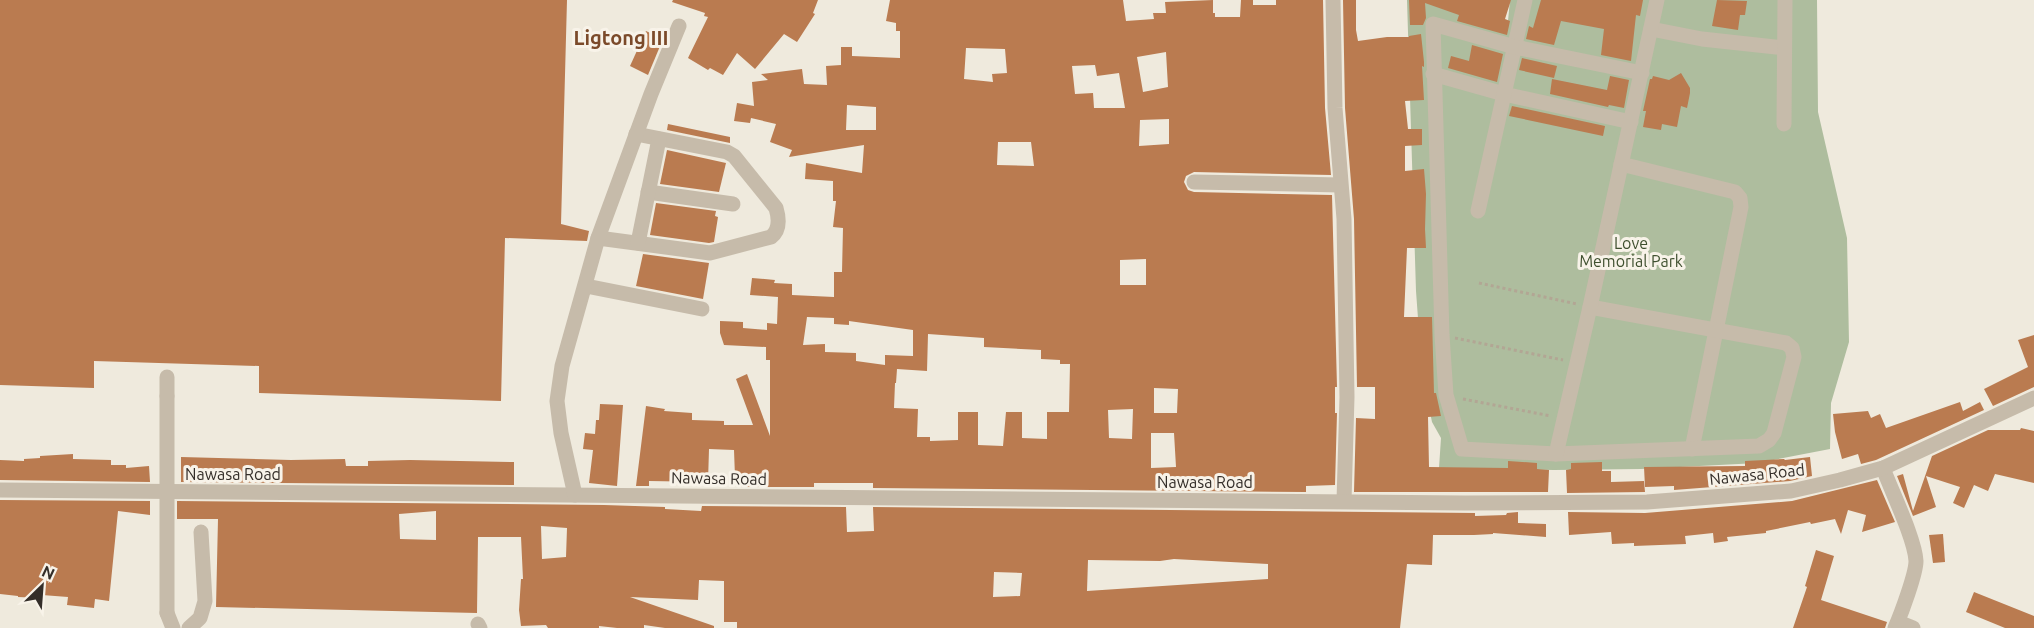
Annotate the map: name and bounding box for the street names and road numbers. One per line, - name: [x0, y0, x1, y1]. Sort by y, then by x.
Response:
- street label: Nawasa Road: [1708, 460, 1806, 488]
- street label: Nawasa Road: [185, 465, 281, 483]
- street label: Nawasa Road: [671, 468, 767, 488]
- street label: Nawasa Road: [1157, 473, 1253, 491]

